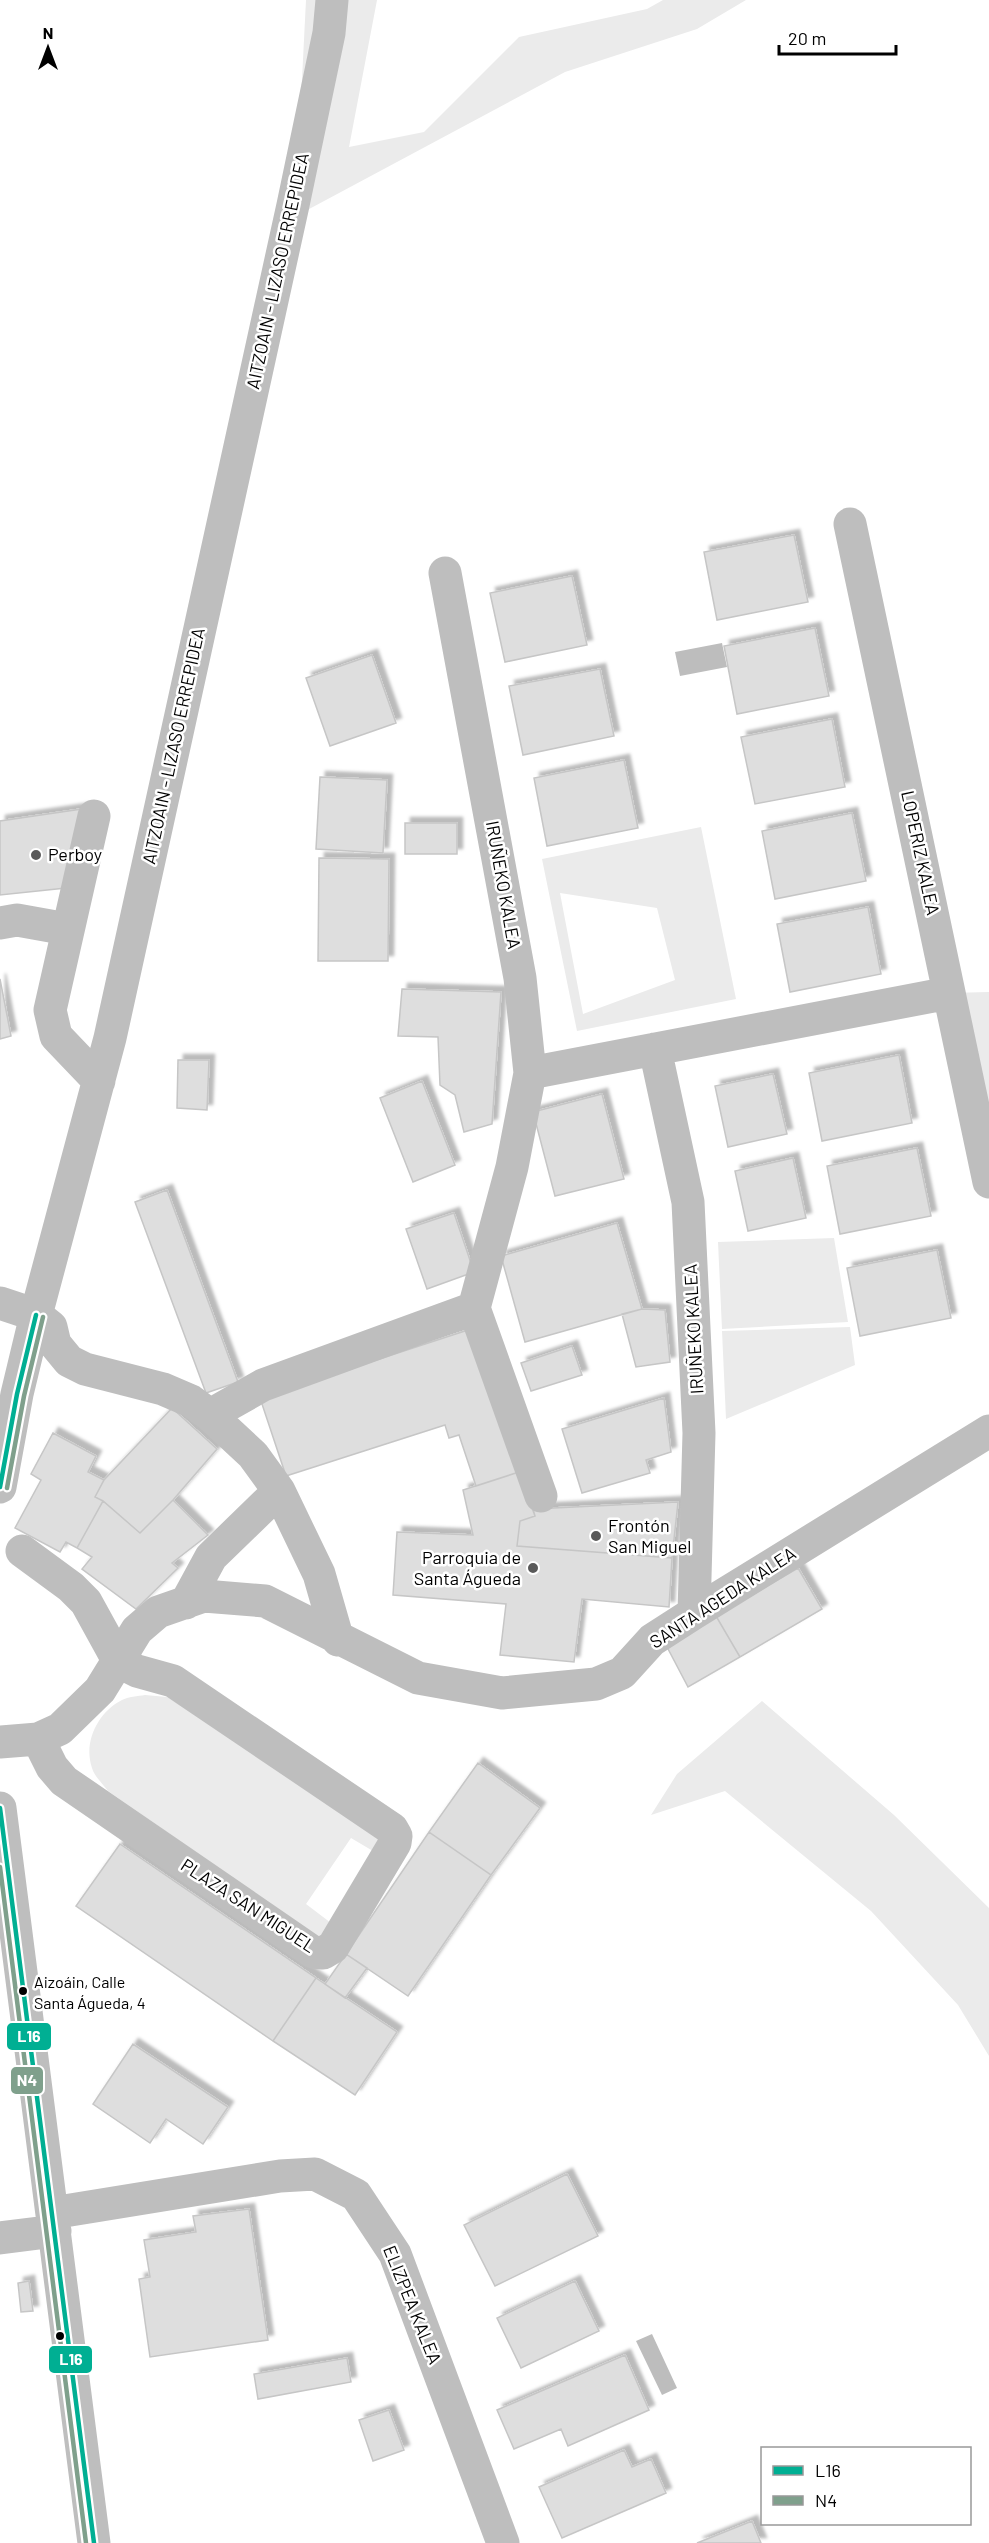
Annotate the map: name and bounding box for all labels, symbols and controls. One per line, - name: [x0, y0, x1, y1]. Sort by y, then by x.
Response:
- north arrow: [18, 18, 78, 78]
- scale bar: [779, 18, 896, 56]
- text: N: [43, 23, 53, 42]
- text: 20 m: [788, 27, 826, 49]
- street label: AITZOAIN - LIZASO ERREPIDEA: [241, 150, 313, 391]
- street label: AITZOAIN - LIZASO ERREPIDEA: [137, 625, 209, 866]
- street label: LOPERIZ KALEA: [897, 789, 945, 917]
- street label: IRUÑEKO KALEA: [482, 819, 526, 951]
- place label: Perboy: [48, 843, 102, 865]
- marker: Perboy: [29, 848, 43, 862]
- street label: IRUÑEKO KALEA: [679, 1263, 707, 1395]
- place label: Frontón San Miguel: [608, 1514, 691, 1557]
- marker: Frontón San Miguel: [589, 1529, 603, 1543]
- street label: SANTA AGEDA KALEA: [645, 1542, 800, 1653]
- place label: Parroquia de Santa Águeda: [414, 1546, 521, 1589]
- marker: Parroquia de Santa Águeda: [526, 1561, 540, 1575]
- street label: PLAZA SAN MIGUEL: [177, 1853, 320, 1957]
- place label: Aizoáin, Calle Santa Águeda, 4: [34, 1972, 146, 2012]
- marker: Aizoáin, Calle Santa Águeda, 4: [17, 1985, 29, 1997]
- line badge: L16: [6, 2022, 52, 2051]
- text: L16: [17, 2026, 41, 2045]
- line badge: N4: [10, 2066, 44, 2095]
- text: N4: [17, 2070, 37, 2089]
- street label: ELIZPEA KALEA: [379, 2242, 447, 2367]
- unlabelled marker: [54, 2330, 66, 2342]
- line badge: L16: [48, 2345, 93, 2374]
- text: L16: [59, 2349, 83, 2368]
- legend: [761, 2447, 971, 2525]
- text: L16: [815, 2459, 841, 2481]
- text: N4: [815, 2489, 837, 2511]

